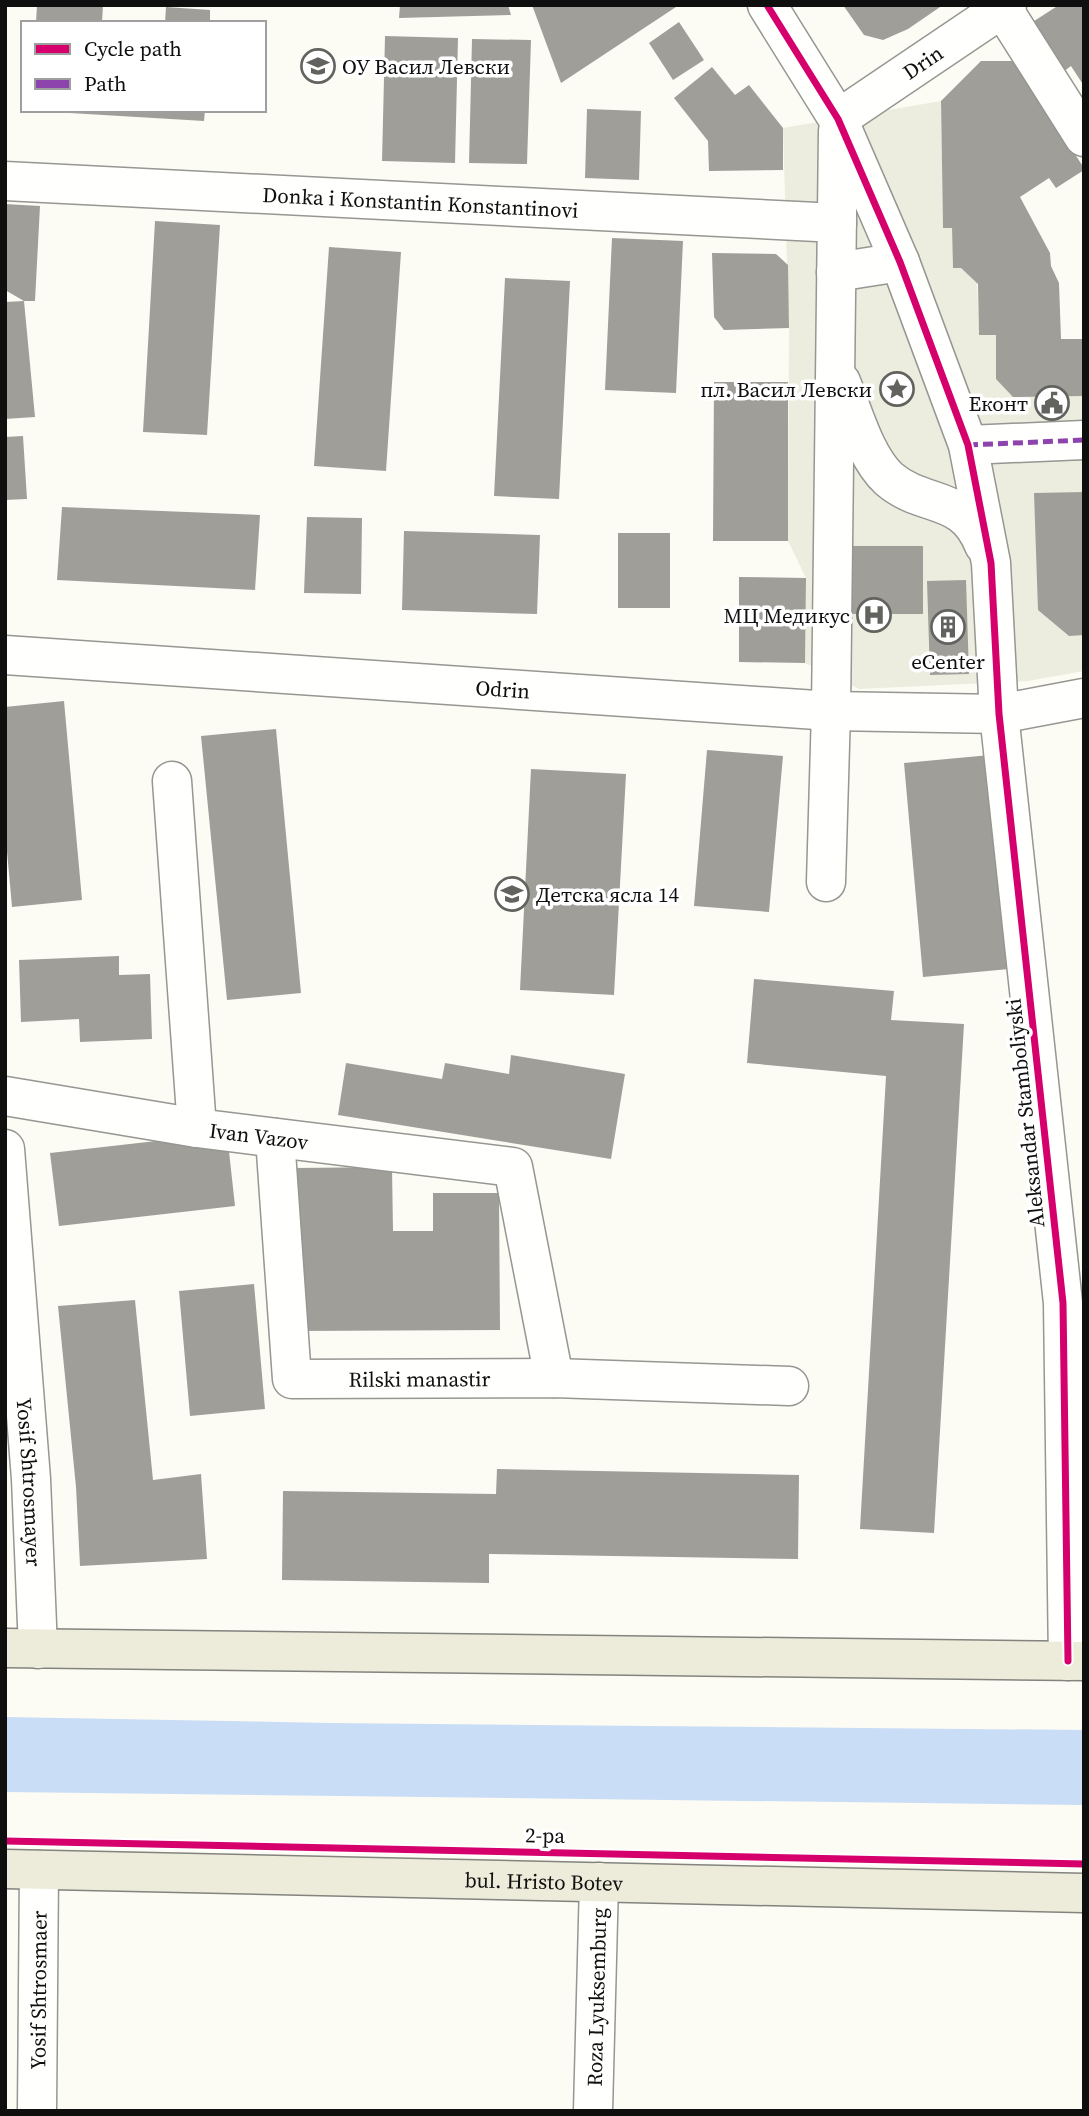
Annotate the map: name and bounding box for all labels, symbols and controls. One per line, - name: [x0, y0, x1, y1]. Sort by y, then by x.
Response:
- legend: [21, 21, 266, 112]
- text: Cycle path: [84, 34, 182, 63]
- street label: Drin: [897, 38, 949, 86]
- school or university icon: ОУ Васил Левски: [299, 47, 337, 85]
- place label: ОУ Васил Левски: [342, 52, 510, 81]
- text: Path: [84, 69, 127, 98]
- street label: Donka i Konstantin Konstantinovi: [262, 180, 579, 224]
- place icon: пл. Васил Левски: [878, 370, 916, 408]
- place label: пл. Васил Левски: [700, 375, 872, 404]
- public building icon: Еконт: [1033, 384, 1071, 422]
- place label: Еконт: [968, 389, 1028, 418]
- hospital icon: МЦ Медикус: [855, 596, 893, 634]
- place label: МЦ Медикус: [724, 601, 850, 630]
- building icon: eCenter: [929, 608, 967, 646]
- place label: eCenter: [911, 647, 985, 676]
- street label: Odrin: [475, 672, 531, 705]
- school or university icon: Детска ясла 14: [493, 875, 531, 913]
- place label: Детска ясла 14: [536, 880, 679, 909]
- street label: Aleksandar Stamboliyski: [999, 997, 1051, 1229]
- street label: Ivan Vazov: [208, 1115, 311, 1156]
- street label: Rilski manastir: [348, 1364, 490, 1393]
- street label: Yosif Shtrosmayer: [10, 1396, 49, 1567]
- street label: 2-ра: [525, 1820, 566, 1850]
- street label: bul. Hristo Botev: [464, 1865, 624, 1897]
- street label: Roza Lyuksemburg: [579, 1907, 613, 2087]
- street label: Yosif Shtrosmaer: [23, 1910, 53, 2070]

